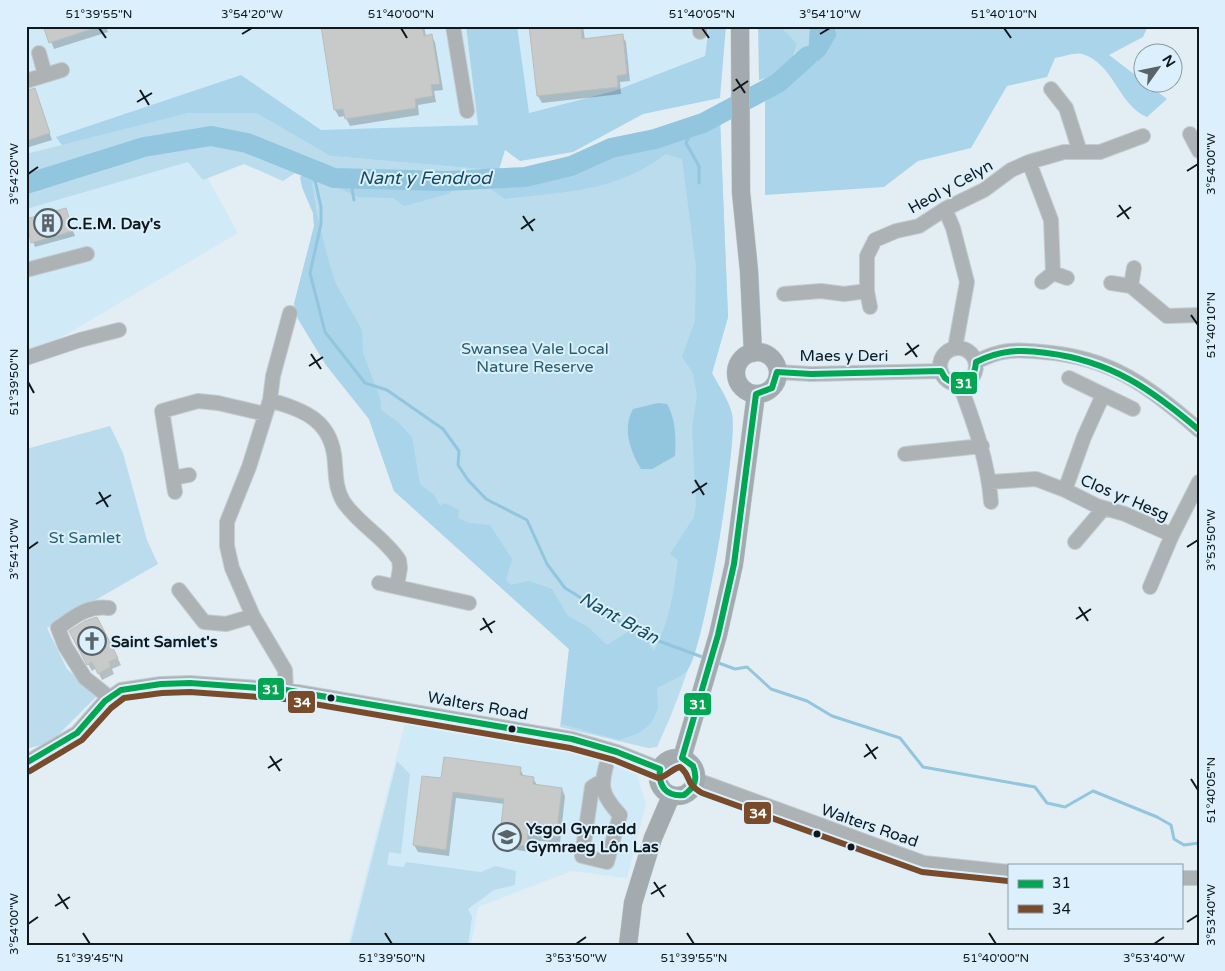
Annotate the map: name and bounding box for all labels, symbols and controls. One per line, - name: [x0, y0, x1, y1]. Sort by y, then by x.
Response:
- text: 51°39'55"N: [66, 7, 133, 21]
- text: 3°54'20"W: [221, 7, 283, 21]
- text: 51°40'00"N: [368, 7, 434, 21]
- text: 51°40'05"N: [669, 7, 735, 21]
- text: 3°54'10"W: [799, 7, 861, 21]
- text: 51°40'10"N: [971, 7, 1037, 21]
- north arrow: [1132, 42, 1182, 92]
- text: N: [1158, 52, 1179, 71]
- text: 3°54'00"W: [1204, 133, 1218, 195]
- text: 3°54'20"W: [7, 143, 21, 205]
- street label: Heol y Celyn: [905, 155, 996, 218]
- water label: Nant y Fendrod: [359, 167, 494, 189]
- building icon: C.E.M. Day's: [33, 208, 63, 238]
- place label: C.E.M. Day's: [67, 214, 161, 234]
- text: 51°40'10"N: [1204, 292, 1218, 358]
- park label: Swansea Vale Local Nature Reserve: [461, 339, 609, 377]
- street label: Maes y Deri: [800, 346, 888, 366]
- text: 51°39'50"N: [7, 349, 21, 416]
- line badge: 31: [950, 371, 978, 395]
- text: 31: [955, 375, 973, 392]
- street label: Clos yr Hesg: [1077, 470, 1172, 526]
- text: 3°53'50"W: [1204, 509, 1218, 571]
- text: 3°54'10"W: [7, 518, 21, 580]
- park label: St Samlet: [49, 528, 121, 548]
- water label: Nant Brân: [576, 587, 663, 649]
- church icon: Saint Samlet's: [77, 626, 107, 656]
- place label: Saint Samlet's: [111, 632, 218, 652]
- line badge: 31: [257, 677, 285, 701]
- text: 31: [262, 681, 280, 698]
- street label: Walters Road: [426, 687, 530, 725]
- line badge: 34: [287, 690, 316, 714]
- line badge: 31: [683, 692, 712, 716]
- unlabelled marker: [326, 693, 336, 703]
- text: 34: [293, 694, 311, 711]
- text: 31: [689, 696, 707, 713]
- unlabelled marker: [507, 724, 517, 734]
- text: 51°40'05"N: [1204, 757, 1218, 823]
- street label: Walters Road: [818, 800, 921, 852]
- line badge: 34: [743, 801, 772, 825]
- text: 34: [749, 805, 767, 822]
- place label: Ysgol Gynradd Gymraeg Lôn Las: [526, 819, 659, 857]
- school or university icon: Ysgol Gynradd Gymraeg Lôn Las: [492, 822, 522, 852]
- unlabelled marker: [812, 829, 822, 839]
- unlabelled marker: [846, 842, 856, 852]
- legend: [1008, 864, 1182, 928]
- text: 31: [1052, 874, 1071, 892]
- text: 3°53'40"W: [1204, 884, 1218, 946]
- text: 3°54'00"W: [7, 893, 21, 955]
- text: 34: [1052, 900, 1071, 918]
- text: 51°39'45"N: [57, 951, 124, 965]
- text: 51°39'50"N: [359, 951, 426, 965]
- text: 3°53'50"W: [545, 951, 607, 965]
- text: 51°39'55"N: [661, 951, 728, 965]
- text: 51°40'00"N: [963, 951, 1029, 965]
- text: 3°53'40"W: [1123, 951, 1185, 965]

